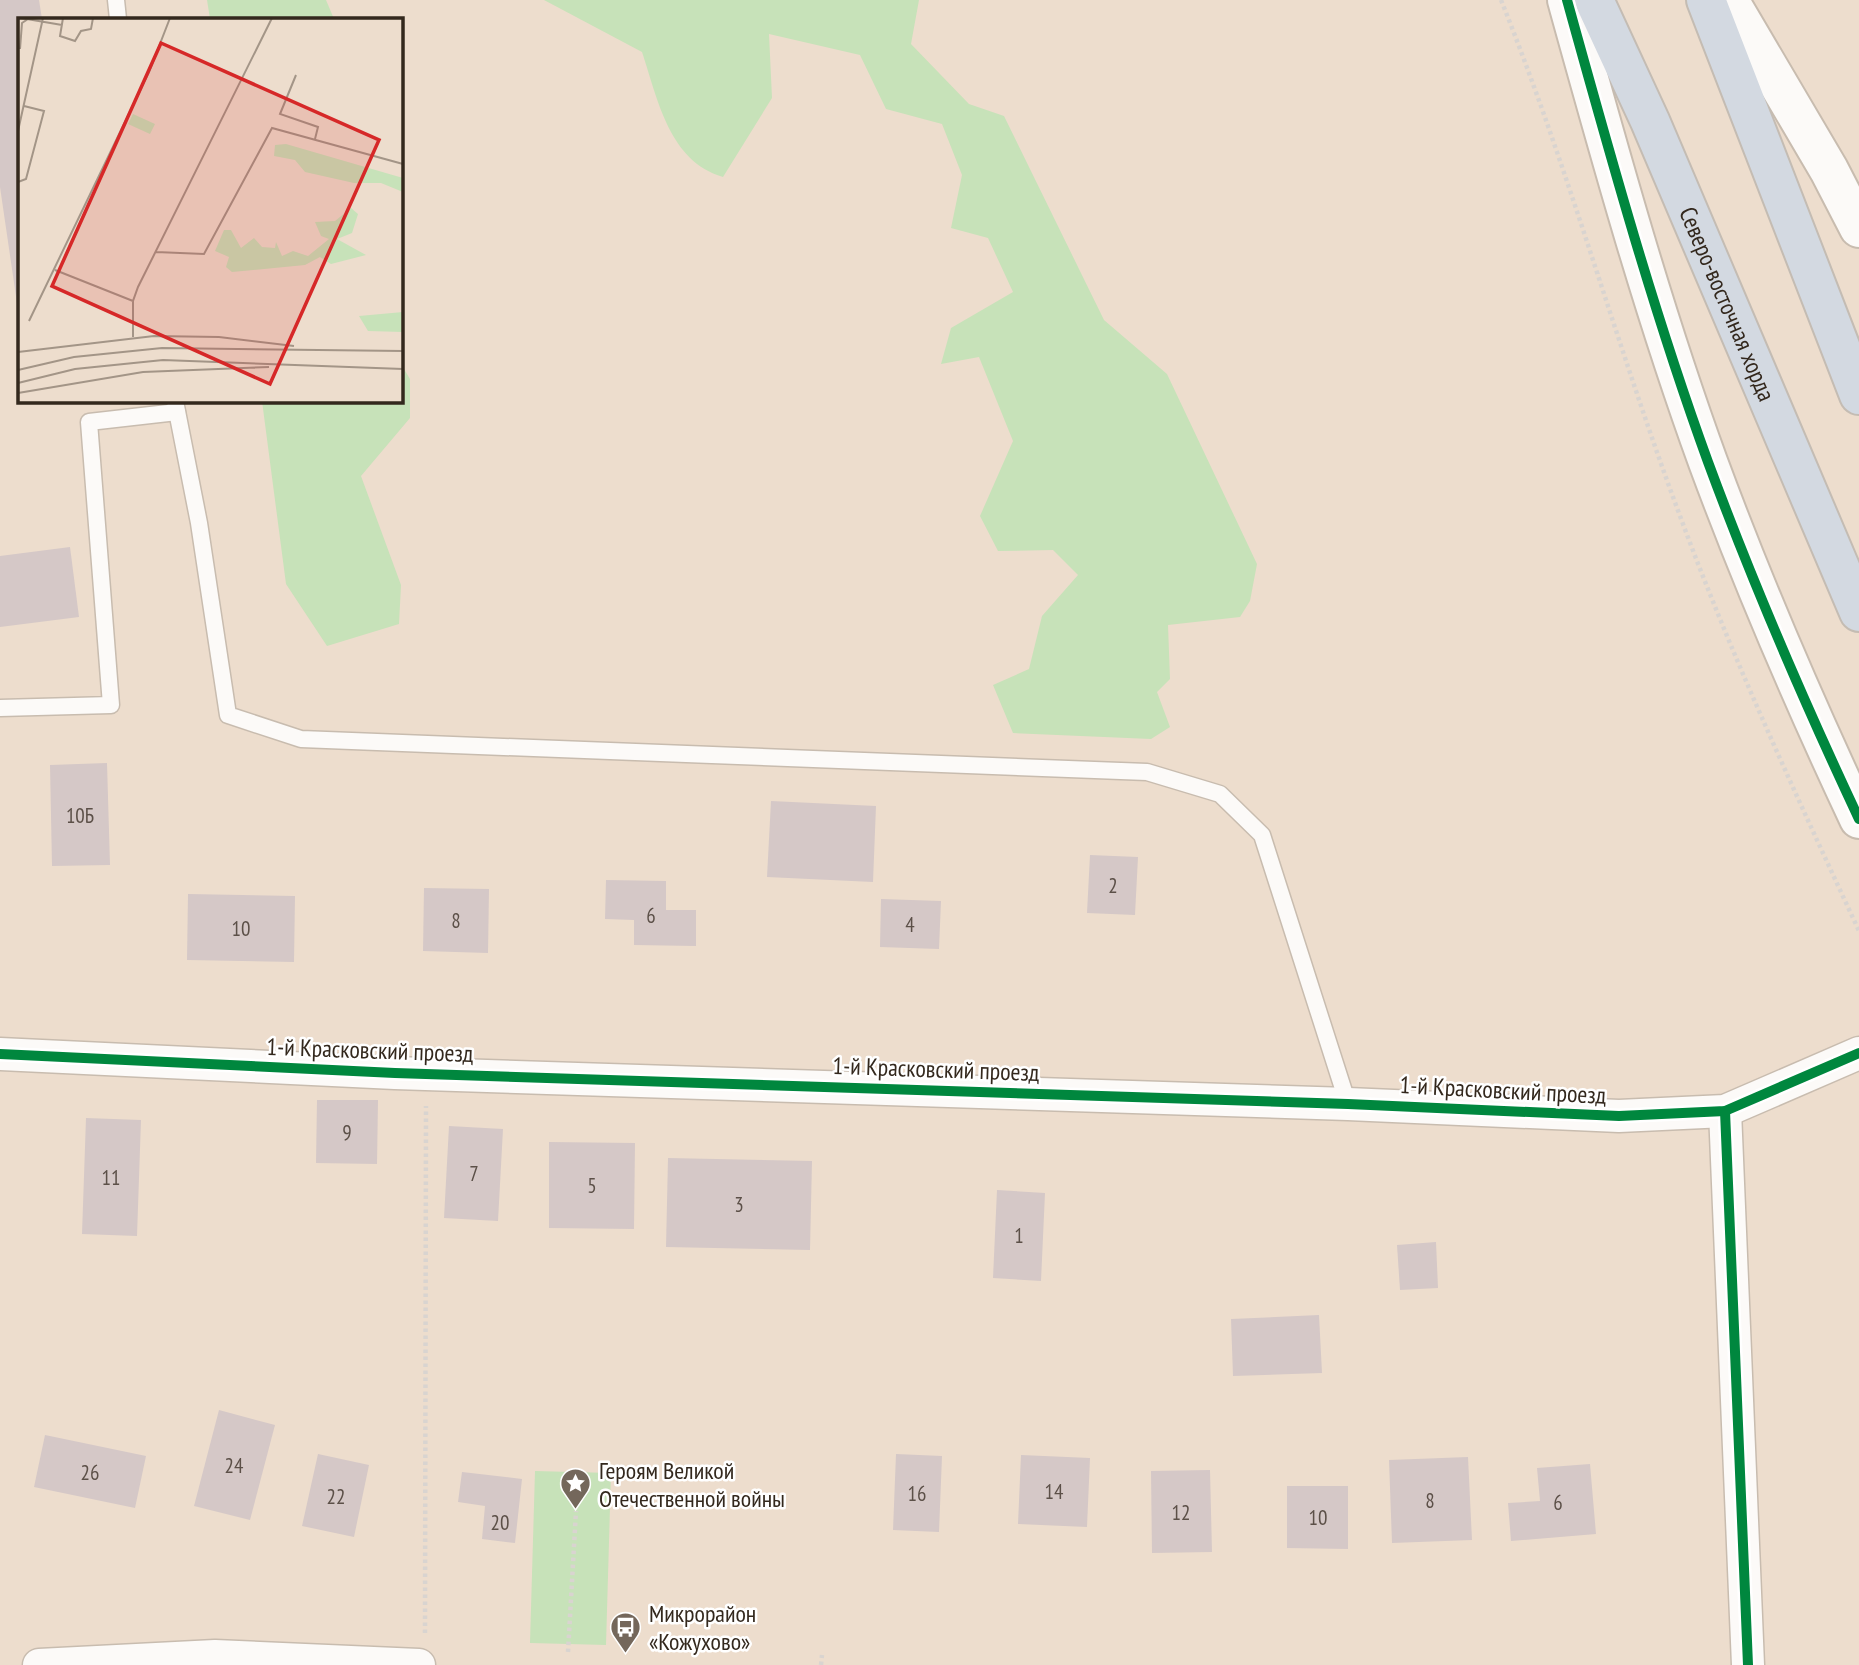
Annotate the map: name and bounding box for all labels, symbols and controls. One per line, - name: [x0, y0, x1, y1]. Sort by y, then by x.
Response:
- inset map: [18, 18, 402, 402]
- street label: Северо-восточная хорда: [1673, 202, 1783, 406]
- house number: 10Б: [66, 802, 94, 829]
- house number: 2: [1108, 872, 1118, 899]
- house number: 6: [646, 902, 656, 929]
- house number: 8: [451, 907, 461, 934]
- house number: 4: [905, 911, 915, 938]
- house number: 10: [232, 915, 250, 942]
- street label: 1-й Красковский проезд: [266, 1031, 474, 1069]
- street label: 1-й Красковский проезд: [832, 1050, 1040, 1088]
- street label: 1-й Красковский проезд: [1399, 1069, 1608, 1111]
- house number: 9: [342, 1119, 352, 1146]
- house number: 7: [469, 1160, 479, 1187]
- house number: 11: [102, 1164, 120, 1191]
- house number: 5: [587, 1172, 597, 1199]
- house number: 3: [734, 1191, 744, 1218]
- house number: 1: [1014, 1222, 1024, 1249]
- house number: 24: [225, 1452, 244, 1479]
- place label: Героям Великой Отечественной войны: [599, 1455, 785, 1514]
- house number: 26: [81, 1459, 99, 1486]
- place icon: Героям Великой Отечественной войны: [559, 1467, 593, 1511]
- house number: 14: [1045, 1478, 1064, 1505]
- house number: 16: [908, 1480, 926, 1507]
- house number: 22: [327, 1483, 345, 1510]
- house number: 8: [1425, 1487, 1435, 1514]
- house number: 6: [1553, 1489, 1563, 1516]
- house number: 12: [1172, 1499, 1190, 1526]
- house number: 10: [1309, 1504, 1327, 1531]
- house number: 20: [491, 1509, 509, 1536]
- place label: Микрорайон «Кожухово»: [649, 1598, 756, 1657]
- bus stop icon: Микрорайон «Кожухово»: [609, 1610, 643, 1654]

